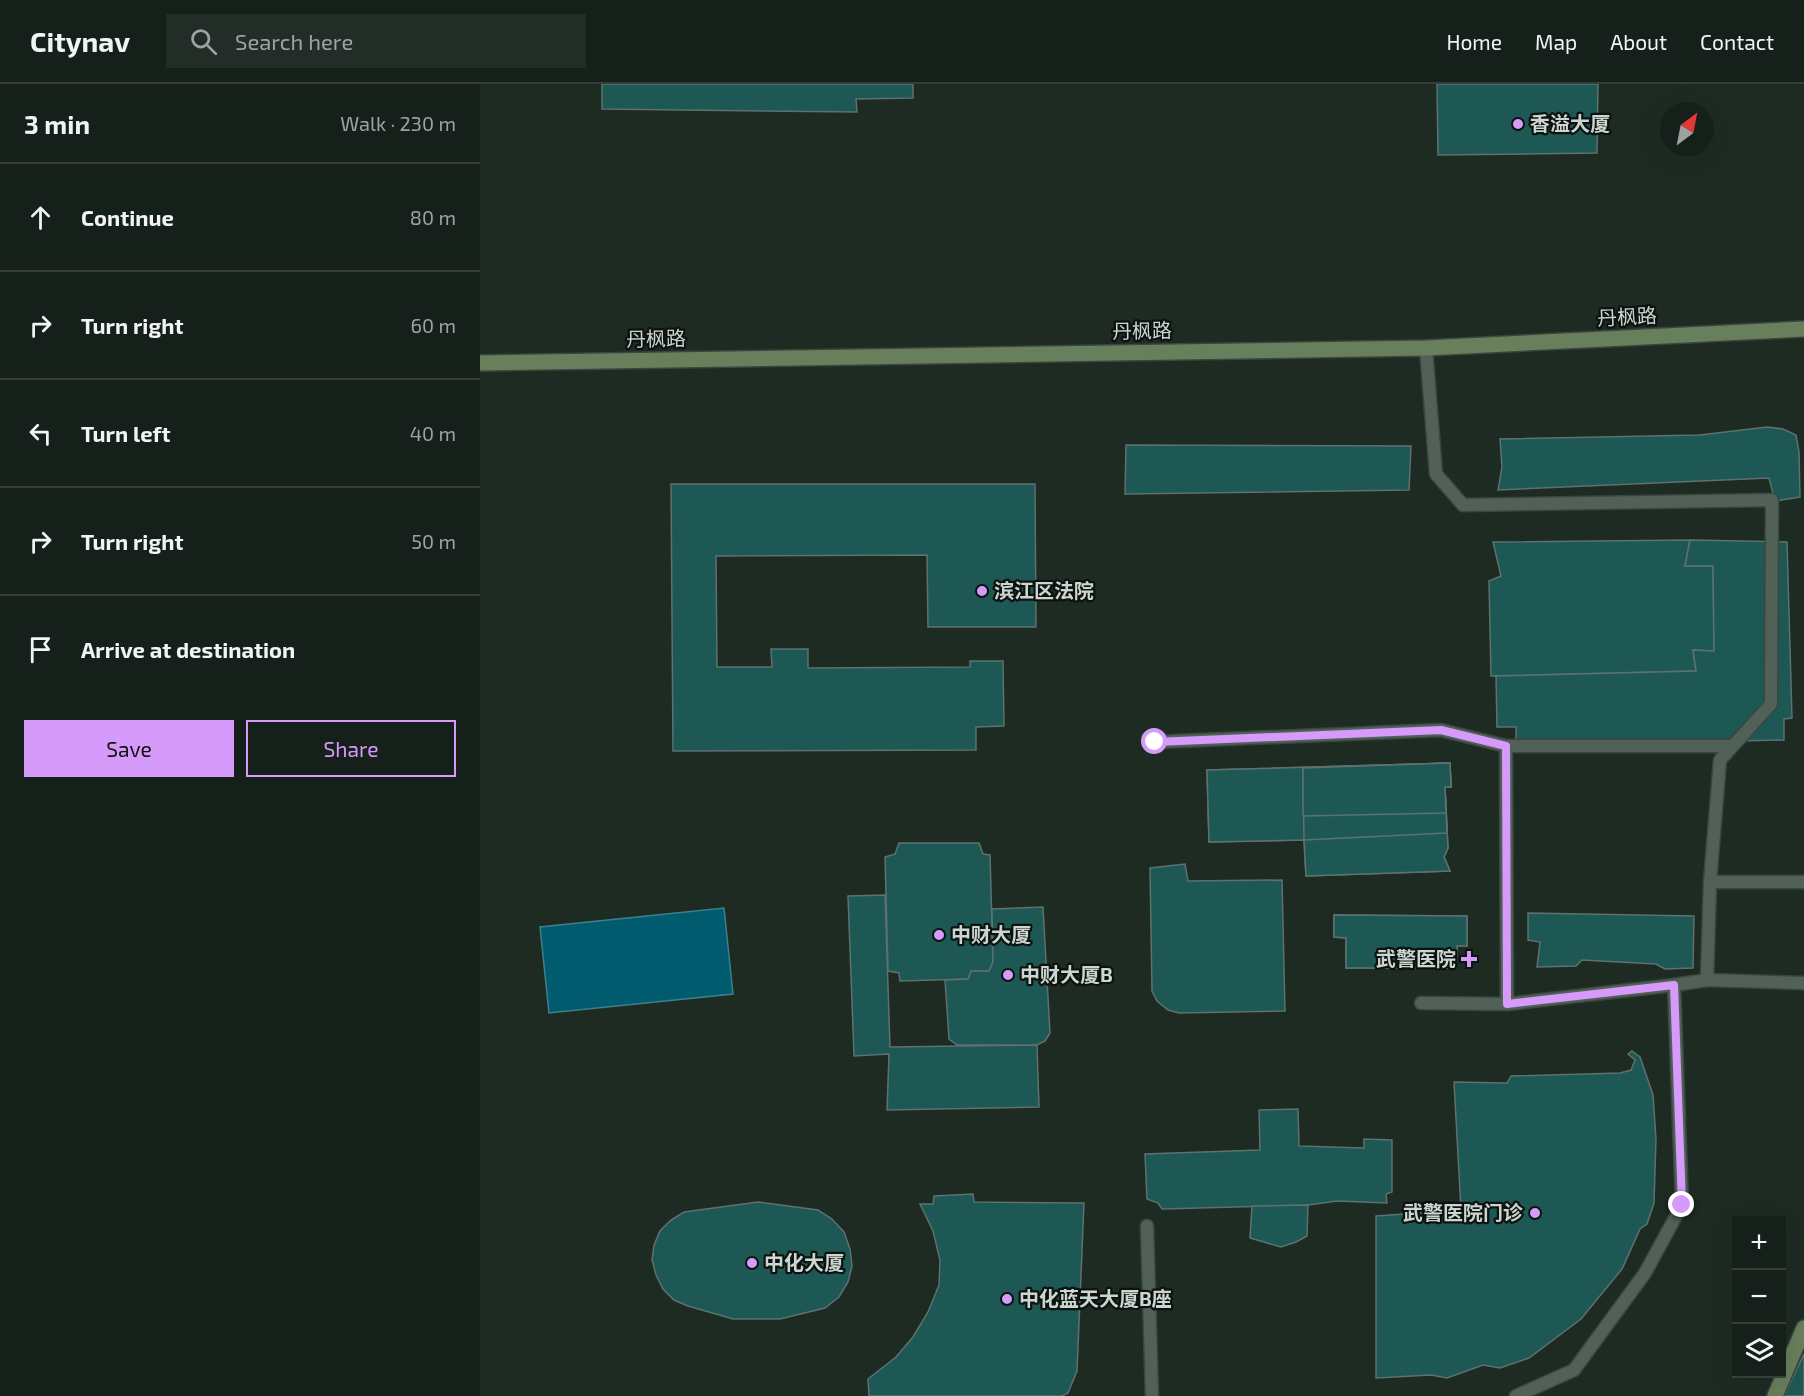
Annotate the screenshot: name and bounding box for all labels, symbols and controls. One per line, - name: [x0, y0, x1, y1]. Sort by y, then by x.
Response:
- search box: [166, 14, 586, 68]
- text: Citynav: [30, 24, 130, 58]
- icon: search: [187, 25, 220, 58]
- text: Search here: [235, 28, 353, 54]
- text: Home: [1446, 29, 1502, 54]
- text: Map: [1535, 29, 1577, 54]
- text: About: [1610, 29, 1667, 54]
- text: Contact: [1700, 29, 1774, 54]
- north arrow: [1660, 102, 1714, 156]
- text: 3 min: [24, 108, 90, 139]
- text: Walk · 230 m: [340, 111, 456, 135]
- place label: 香溢大厦: [1530, 111, 1610, 135]
- marker: 香溢大厦: [1511, 117, 1525, 131]
- icon: ahead: [24, 201, 57, 234]
- text: Continue: [81, 204, 174, 230]
- text: 80 m: [410, 205, 456, 229]
- street label: 丹枫路: [1596, 302, 1658, 330]
- icon: right: [24, 309, 57, 342]
- text: Turn right: [81, 312, 183, 338]
- text: 60 m: [411, 313, 456, 337]
- street label: 丹枫路: [1112, 317, 1172, 343]
- street label: 丹枫路: [626, 325, 686, 351]
- icon: left: [24, 417, 57, 450]
- text: Turn left: [81, 420, 170, 446]
- text: 40 m: [410, 421, 456, 445]
- icon: right: [24, 525, 57, 558]
- text: Turn right: [81, 528, 183, 554]
- text: 50 m: [411, 529, 456, 553]
- place label: 滨江区法院: [994, 578, 1094, 602]
- marker: 滨江区法院: [975, 584, 989, 598]
- icon: arrive: [24, 633, 57, 666]
- text: Arrive at destination: [81, 636, 295, 662]
- button: Save: [24, 720, 234, 777]
- button: Share: [246, 720, 456, 777]
- route start: [1141, 728, 1167, 754]
- place label: 中财大厦: [951, 922, 1031, 946]
- marker: 中财大厦: [932, 928, 946, 942]
- place label: 武警医院: [1376, 946, 1456, 970]
- marker: 武警医院: [1460, 950, 1478, 968]
- place label: 中财大厦B: [1020, 962, 1113, 986]
- marker: 中财大厦B: [1001, 968, 1015, 982]
- route end: [1668, 1191, 1694, 1217]
- place label: 武警医院门诊: [1403, 1200, 1523, 1224]
- marker: 武警医院门诊: [1528, 1206, 1542, 1220]
- map controls: [1732, 1216, 1786, 1378]
- button: +: [1732, 1216, 1786, 1270]
- place label: 中化大厦: [764, 1250, 844, 1274]
- marker: 中化大厦: [745, 1256, 759, 1270]
- button: −: [1732, 1270, 1786, 1324]
- place label: 中化蓝天大厦B座: [1019, 1286, 1172, 1310]
- marker: 中化蓝天大厦B座: [1000, 1292, 1014, 1306]
- button: layers: [1732, 1324, 1786, 1378]

